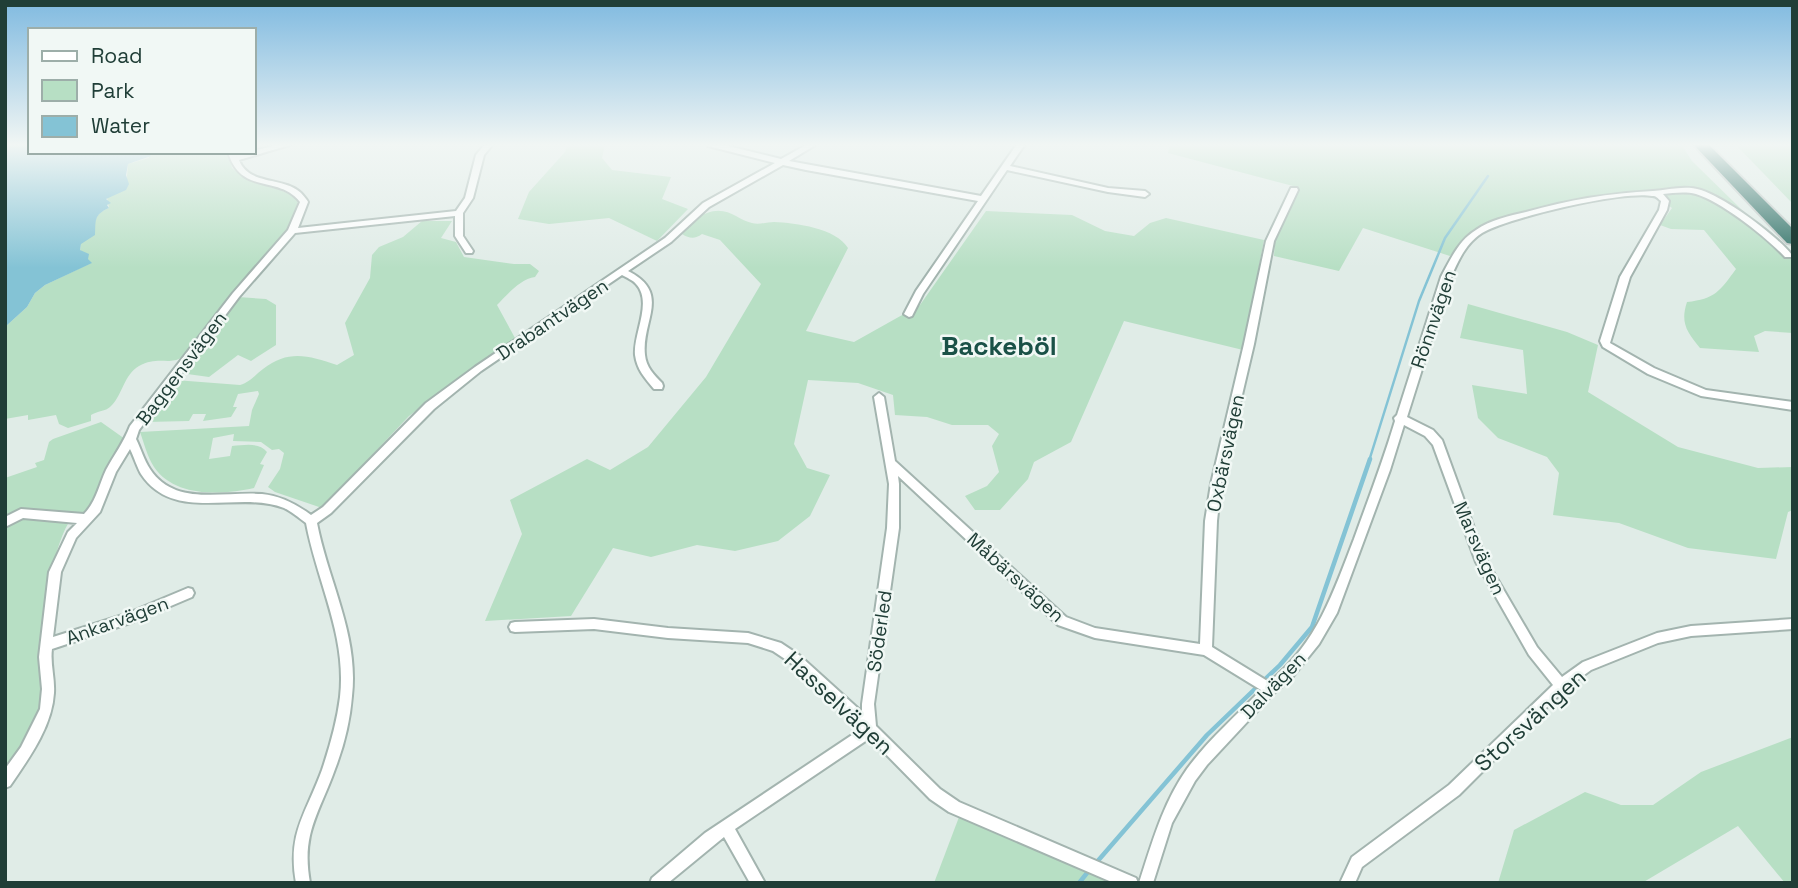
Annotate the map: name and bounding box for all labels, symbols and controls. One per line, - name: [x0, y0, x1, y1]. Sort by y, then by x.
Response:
- legend: [28, 28, 256, 154]
- text: Road: [91, 42, 143, 69]
- text: Park: [91, 77, 135, 104]
- text: Water: [91, 112, 150, 139]
- street label: Rönnvägen: [1405, 267, 1462, 372]
- street label: Drabantvägen: [492, 273, 613, 366]
- street label: Baggensvägen: [131, 307, 232, 430]
- district label: Backeböl: [941, 329, 1057, 363]
- street label: Oxbärsvägen: [1201, 392, 1250, 514]
- street label: Marsvägen: [1448, 498, 1511, 599]
- street label: Måbärsvägen: [962, 527, 1070, 628]
- street label: Söderled: [861, 589, 898, 674]
- street label: Ankarvägen: [62, 590, 172, 651]
- street label: Hasselvägen: [778, 645, 900, 761]
- street label: Dalvägen: [1235, 646, 1311, 724]
- street label: Storsvängen: [1468, 662, 1592, 778]

